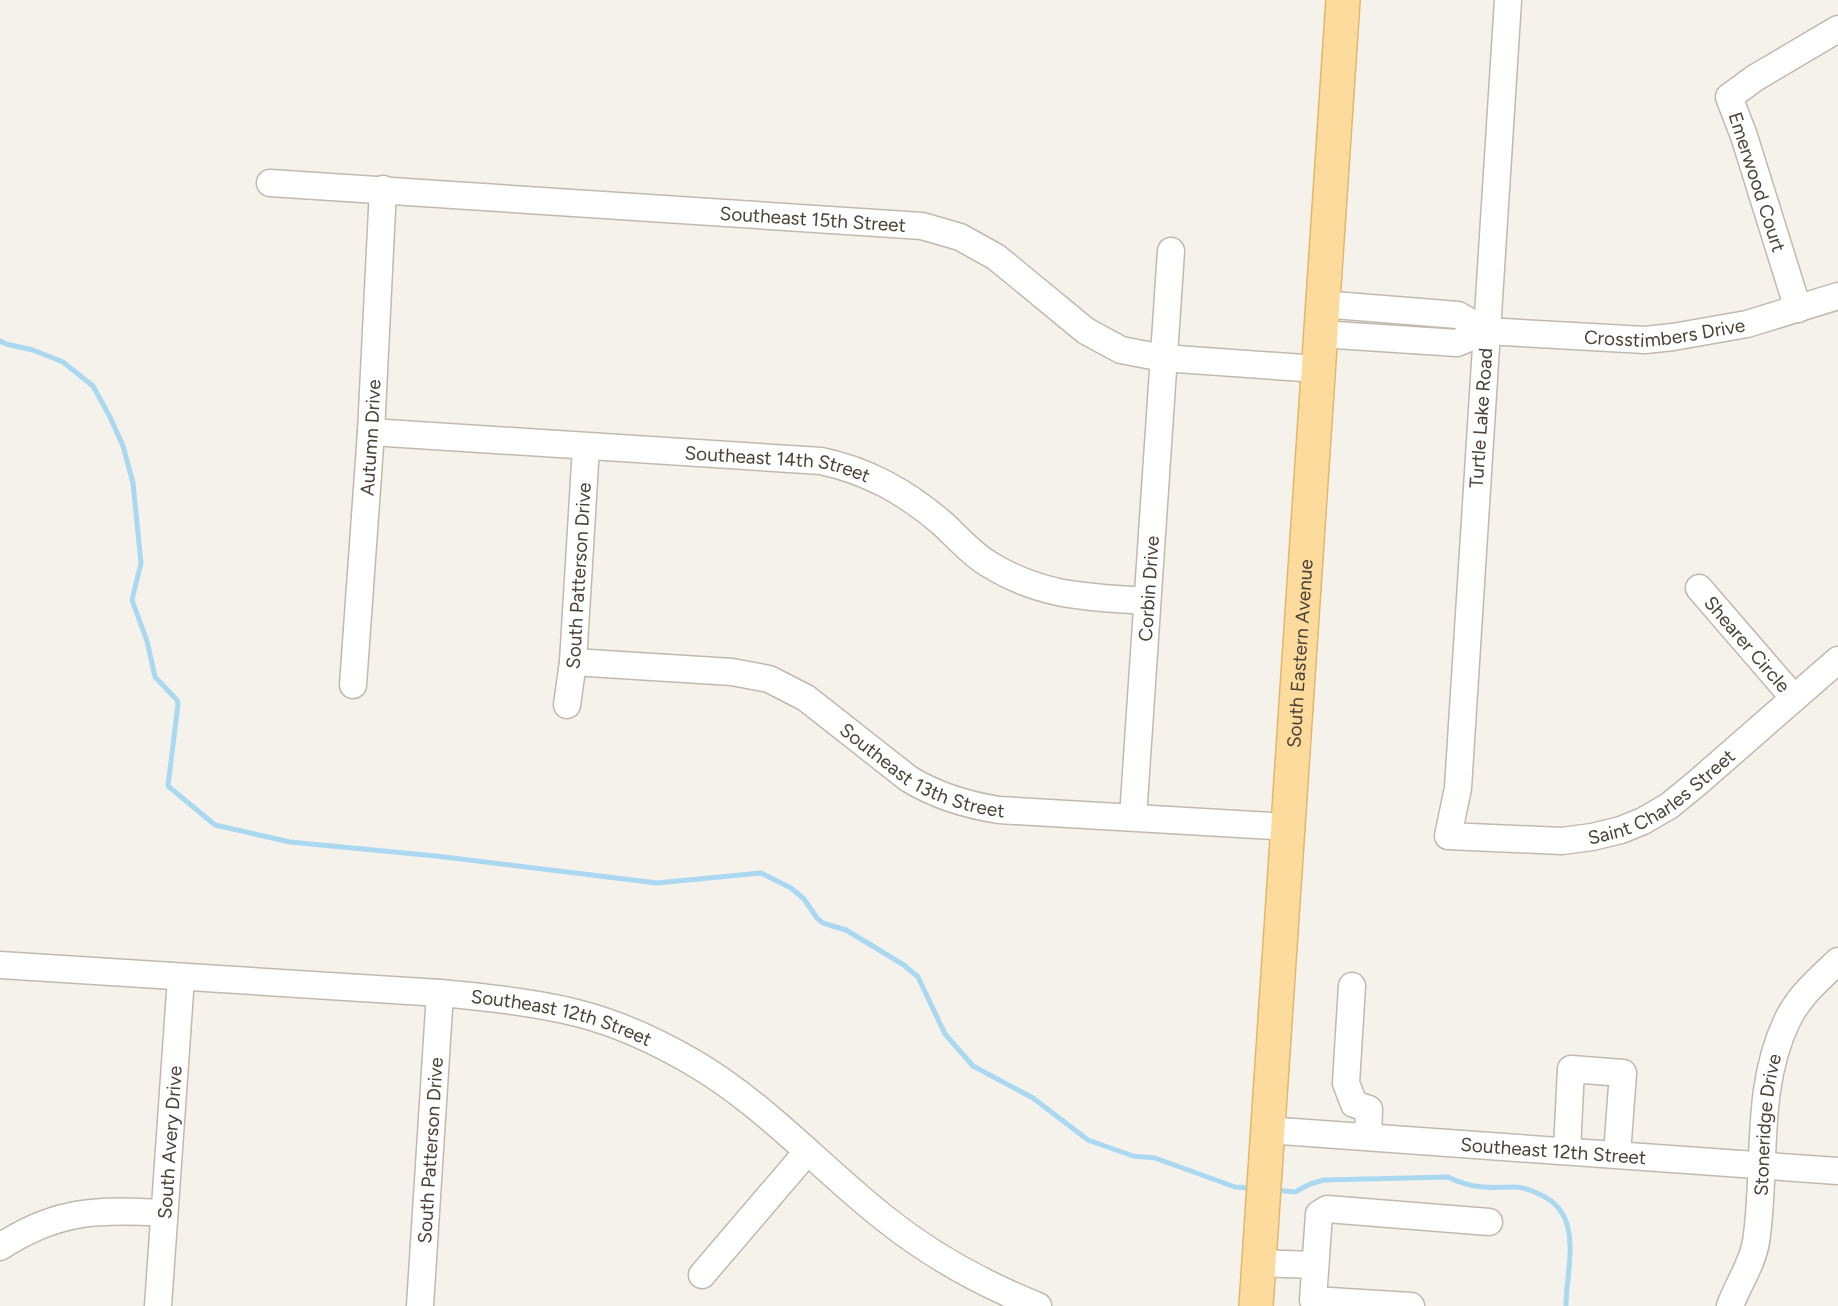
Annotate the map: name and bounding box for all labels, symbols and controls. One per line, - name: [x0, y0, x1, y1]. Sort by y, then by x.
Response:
- street label: Emerwood Court: [1724, 109, 1790, 255]
- street label: Southeast 15th Street: [719, 201, 907, 236]
- street label: Crosstimbers Drive: [1583, 313, 1747, 351]
- street label: Turtle Lake Road: [1465, 347, 1497, 489]
- street label: Autumn Drive: [355, 379, 385, 497]
- street label: Southeast 14th Street: [684, 441, 874, 487]
- street label: South Patterson Drive: [561, 482, 595, 670]
- street label: Corbin Drive: [1133, 535, 1163, 642]
- street label: South Eastern Avenue: [1282, 558, 1317, 749]
- street label: Shearer Circle: [1700, 591, 1795, 697]
- street label: Southeast 13th Street: [835, 718, 1005, 822]
- street label: Saint Charles Street: [1585, 744, 1739, 849]
- street label: Southeast 12th Street: [470, 984, 656, 1051]
- street label: Stoneridge Drive: [1749, 1051, 1786, 1197]
- street label: South Patterson Drive: [413, 1056, 447, 1244]
- street label: South Avery Drive: [153, 1065, 186, 1220]
- street label: Southeast 12th Street: [1460, 1132, 1647, 1169]

